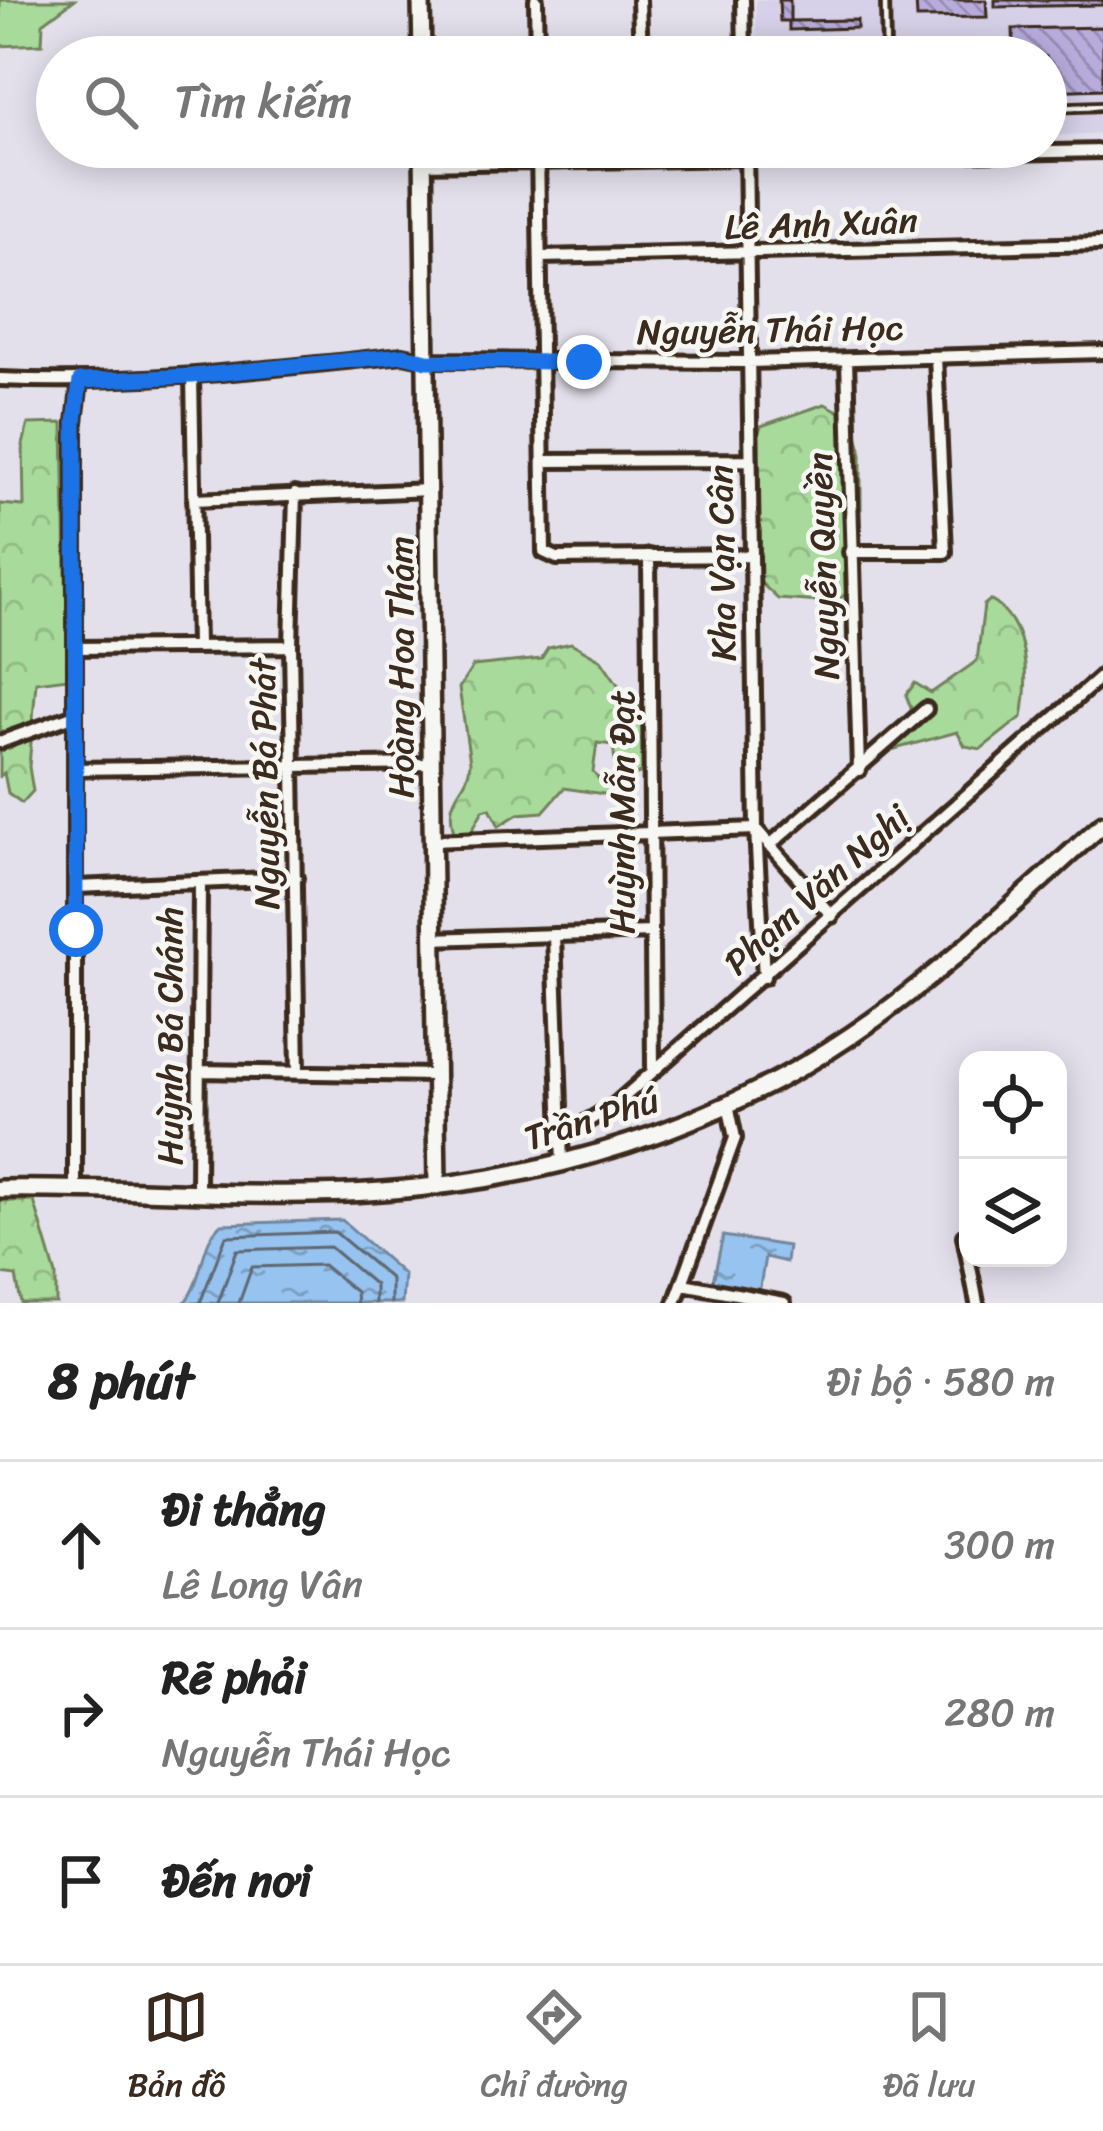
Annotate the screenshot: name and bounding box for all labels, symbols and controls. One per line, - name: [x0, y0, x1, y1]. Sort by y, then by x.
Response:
- search box: [36, 36, 1067, 168]
- text: Tìm kiếm: [174, 62, 352, 142]
- icon: search: [78, 69, 144, 135]
- street label: Lê Anh Xuân: [723, 189, 919, 259]
- street label: Nguyễn Thái Học: [636, 296, 904, 364]
- route end: [557, 335, 611, 389]
- street label: Nguyễn Quyền: [787, 451, 859, 681]
- street label: Kha Vạn Cân: [688, 464, 756, 662]
- street label: Hoàng Hoa Thám: [369, 536, 433, 798]
- street label: Nguyễn Bá Phát: [231, 656, 299, 910]
- street label: Huỳnh Mẫn Đạt: [590, 690, 654, 934]
- street label: Phạm Văn Nghị: [708, 787, 926, 992]
- route start: [49, 903, 103, 957]
- street label: Huỳnh Bá Chánh: [138, 907, 202, 1165]
- map controls: [959, 1051, 1067, 1267]
- button: locate: [959, 1051, 1067, 1159]
- street label: Trần Phú: [516, 1068, 667, 1170]
- button: layers: [959, 1159, 1067, 1267]
- text: 8 phút: [48, 1336, 194, 1426]
- text: Đi bộ · 580 m: [827, 1347, 1055, 1416]
- text: Đi thẳng: [162, 1470, 326, 1550]
- text: 300 m: [944, 1510, 1055, 1579]
- icon: ahead: [48, 1512, 114, 1578]
- text: Lê Long Vân: [162, 1550, 363, 1619]
- text: Rẽ phải: [162, 1638, 307, 1718]
- text: 280 m: [944, 1678, 1055, 1747]
- icon: right: [48, 1680, 114, 1746]
- text: Nguyễn Thái Học: [162, 1718, 451, 1787]
- text: Đến nơi: [162, 1841, 311, 1921]
- icon: arrive: [48, 1848, 114, 1914]
- tab: Bản đồ: [128, 1984, 225, 2114]
- tab: Chỉ đường: [480, 1984, 628, 2114]
- tab: Đã lưu: [883, 1984, 975, 2114]

